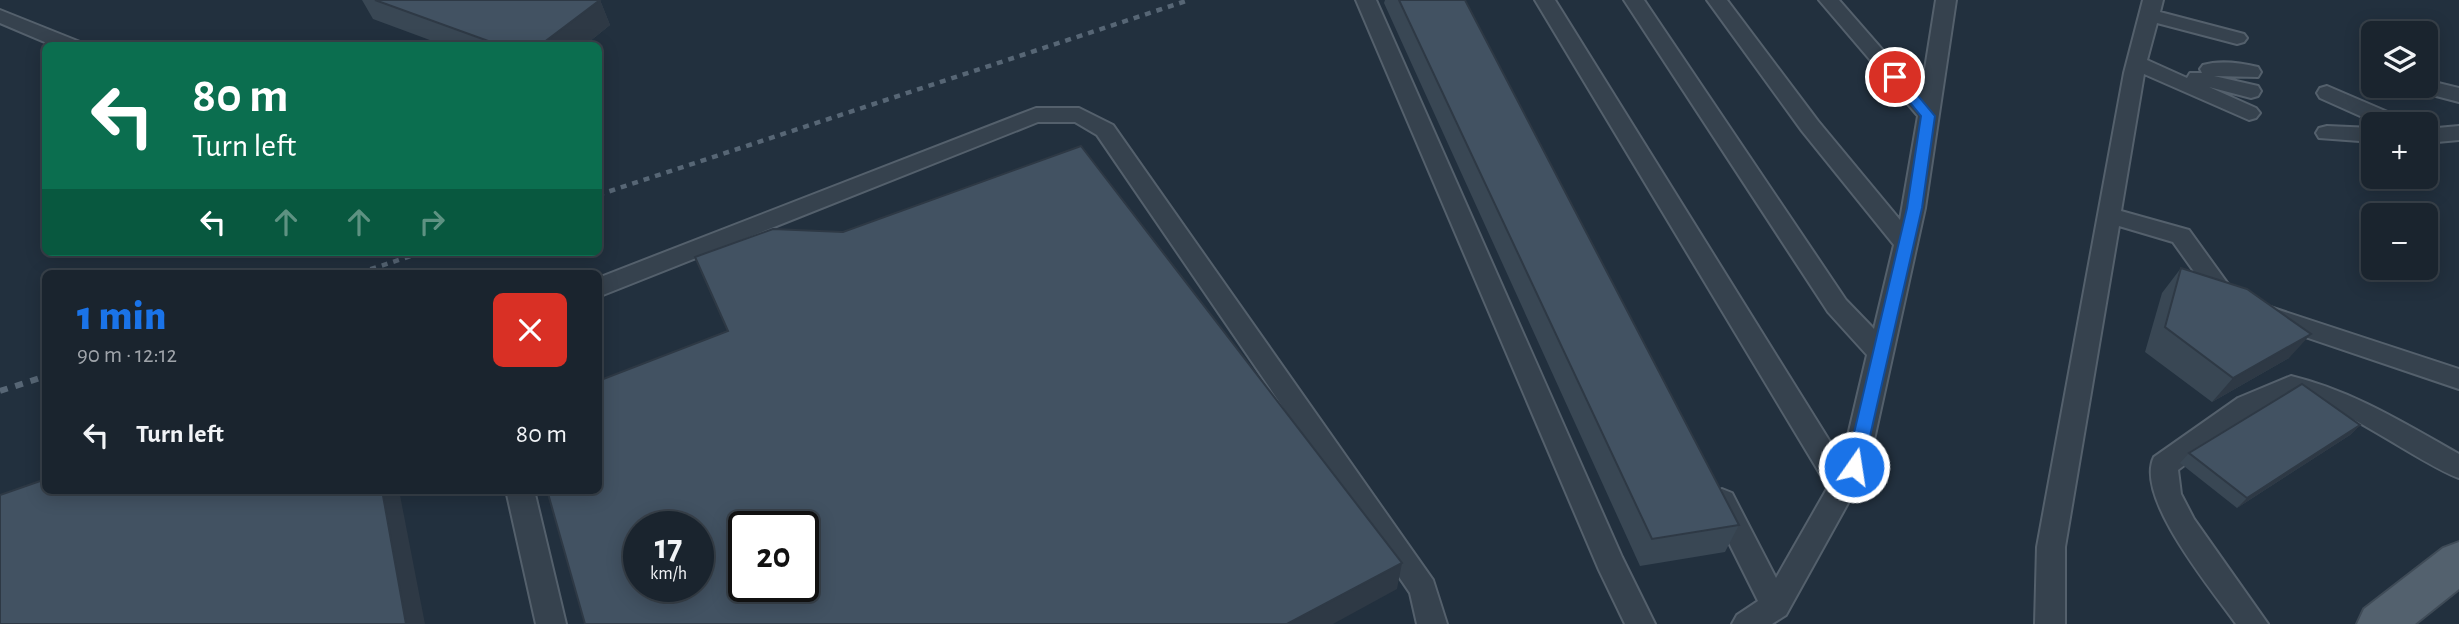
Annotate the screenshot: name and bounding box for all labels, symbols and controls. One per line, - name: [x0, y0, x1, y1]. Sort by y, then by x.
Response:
- map controls: [2361, 21, 2438, 280]
- button: layers: [2361, 21, 2438, 98]
- pin: [1865, 47, 1925, 107]
- icon: arrive: [1876, 58, 1914, 96]
- icon: left: [77, 70, 168, 161]
- text: 80 m: [192, 72, 289, 121]
- button: +: [2361, 112, 2438, 189]
- text: Turn left: [192, 130, 296, 162]
- icon: left: [194, 203, 232, 241]
- icon: ahead: [267, 203, 305, 241]
- icon: ahead: [340, 203, 378, 241]
- icon: right: [413, 203, 451, 241]
- button: −: [2361, 203, 2438, 280]
- button: close: [493, 293, 567, 367]
- text: 1 min: [77, 295, 166, 337]
- text: 90 m · 12:12: [77, 344, 177, 367]
- icon: left: [77, 416, 115, 454]
- text: Turn left: [136, 421, 224, 447]
- text: 80 m: [516, 421, 567, 447]
- position arrow: [1817, 430, 1891, 504]
- speed limit sign: 20: [728, 511, 819, 602]
- text: 17: [655, 530, 682, 565]
- text: km/h: [650, 565, 687, 583]

